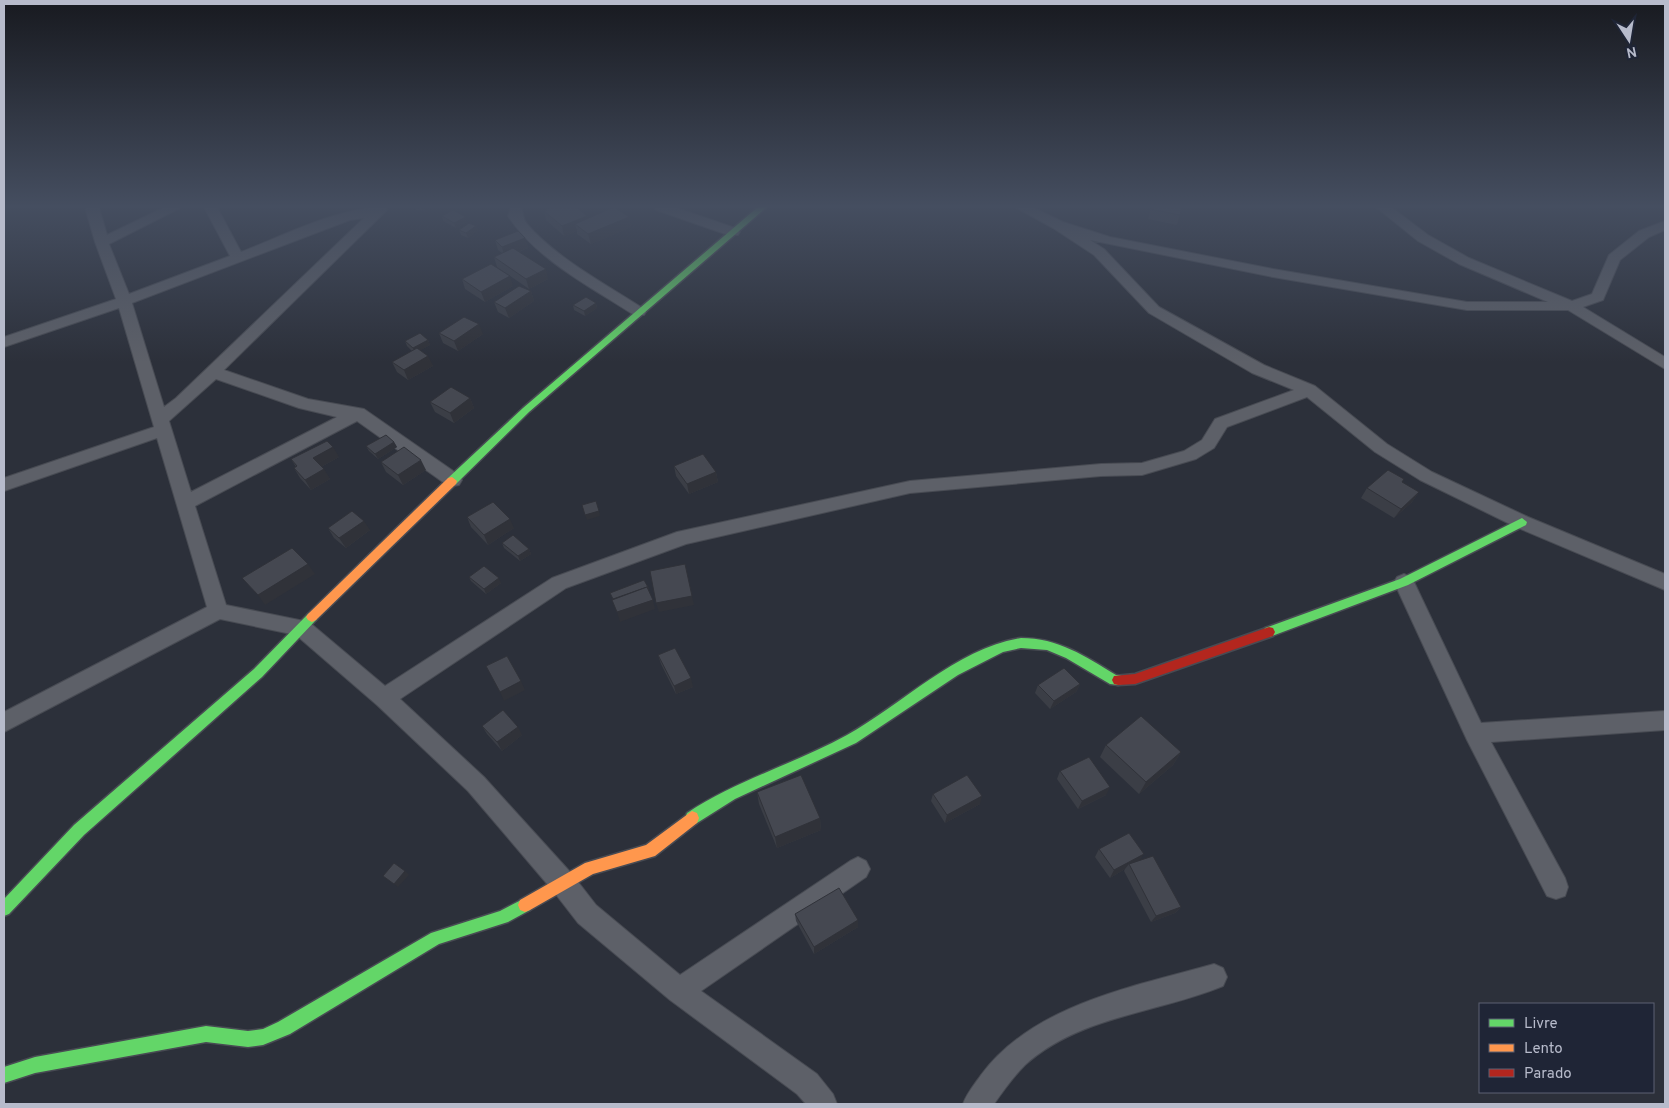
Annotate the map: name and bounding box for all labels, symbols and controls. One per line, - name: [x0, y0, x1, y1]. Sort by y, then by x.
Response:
- north arrow: [1604, 15, 1654, 65]
- text: N: [1625, 42, 1638, 61]
- legend: [1479, 1003, 1654, 1093]
- text: Livre: [1524, 1015, 1558, 1034]
- text: Lento: [1524, 1040, 1563, 1059]
- text: Parado: [1524, 1065, 1572, 1084]

